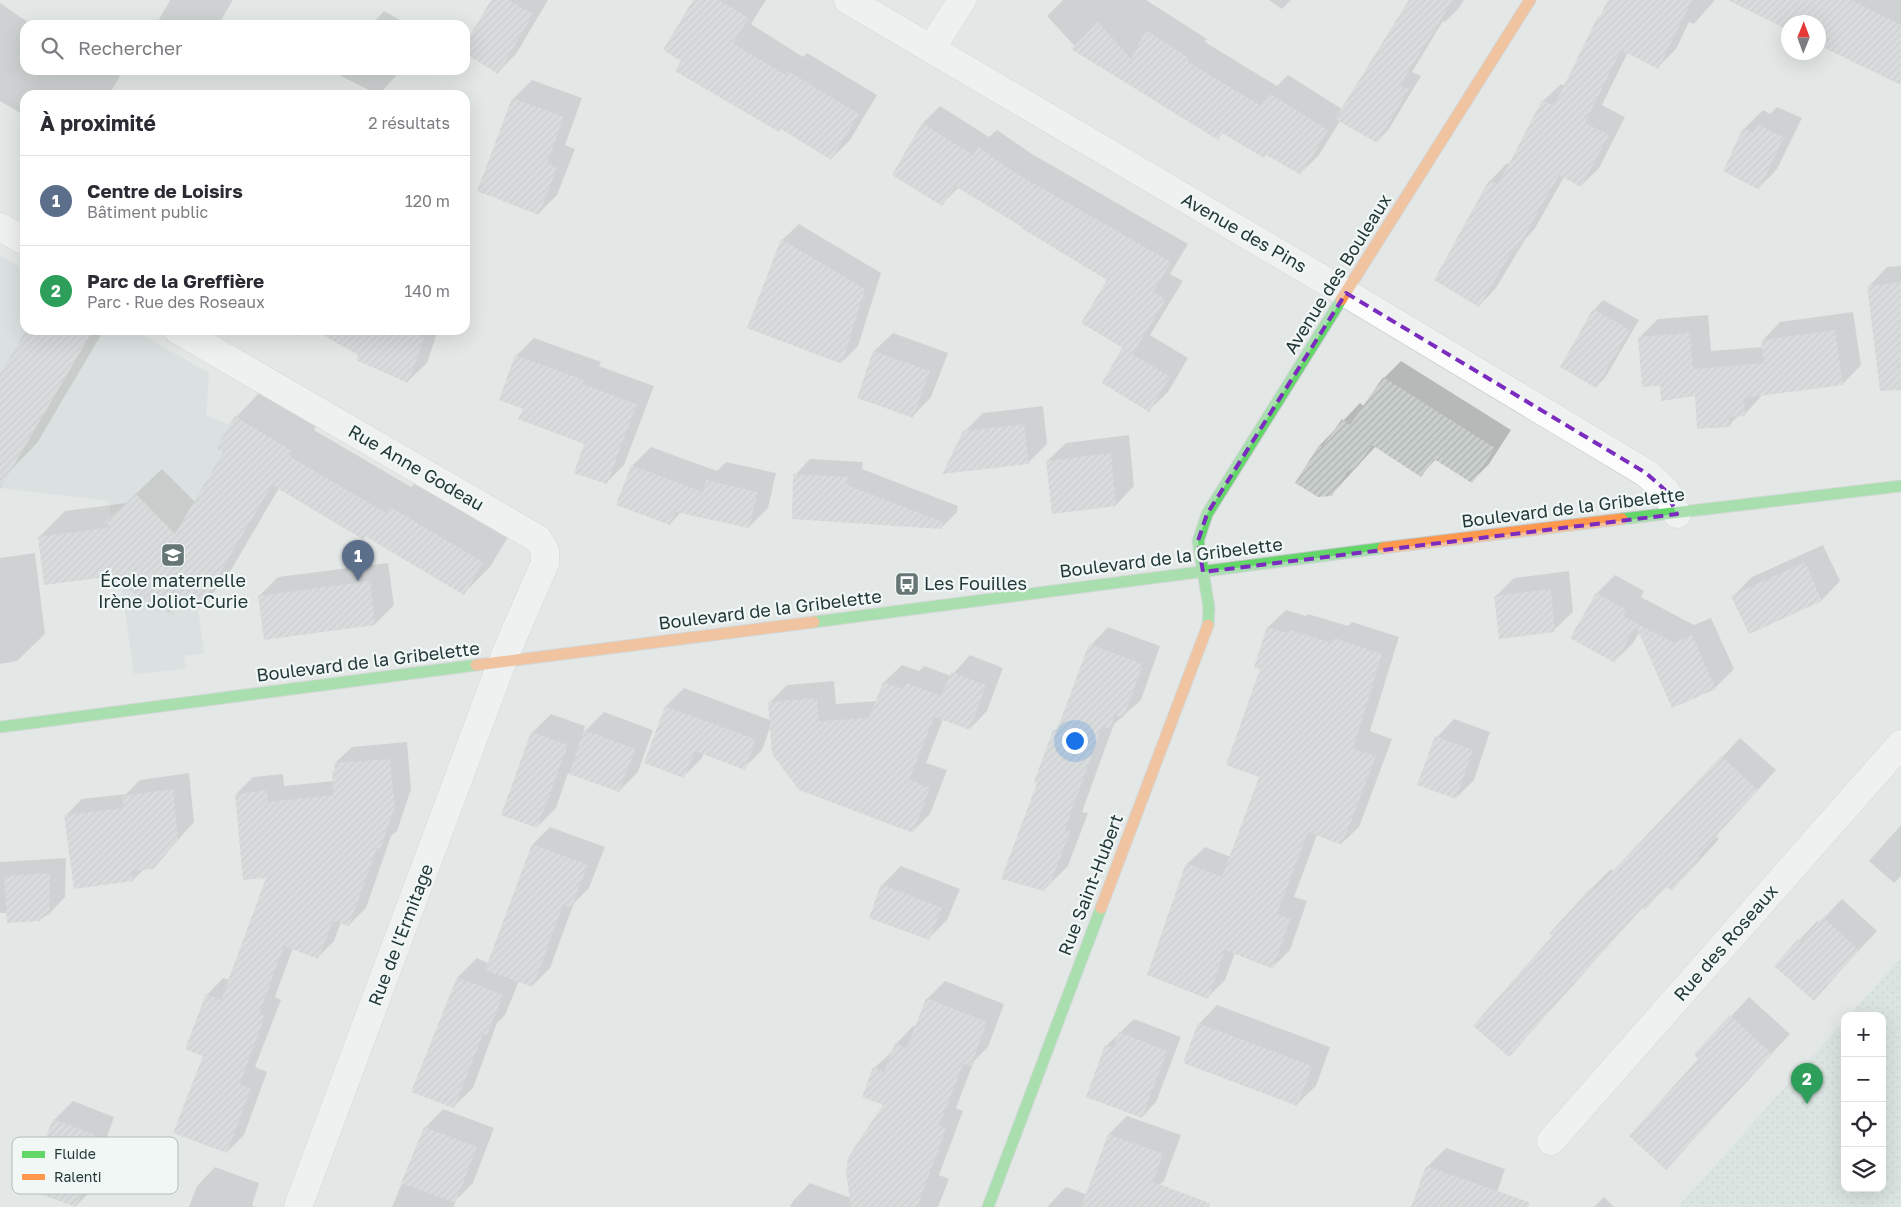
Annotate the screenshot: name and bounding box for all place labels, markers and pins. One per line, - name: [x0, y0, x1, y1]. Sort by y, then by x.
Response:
- pin: 1: [342, 540, 374, 581]
- school or university icon: École maternelle Irène Joliot-Curie: [160, 542, 186, 568]
- place label: École maternelle Irène Joliot-Curie: [98, 569, 248, 612]
- bus stop icon: Les Fouilles: [894, 571, 920, 597]
- place label: Les Fouilles: [924, 572, 1027, 594]
- pin: 2: [1791, 1063, 1823, 1104]

